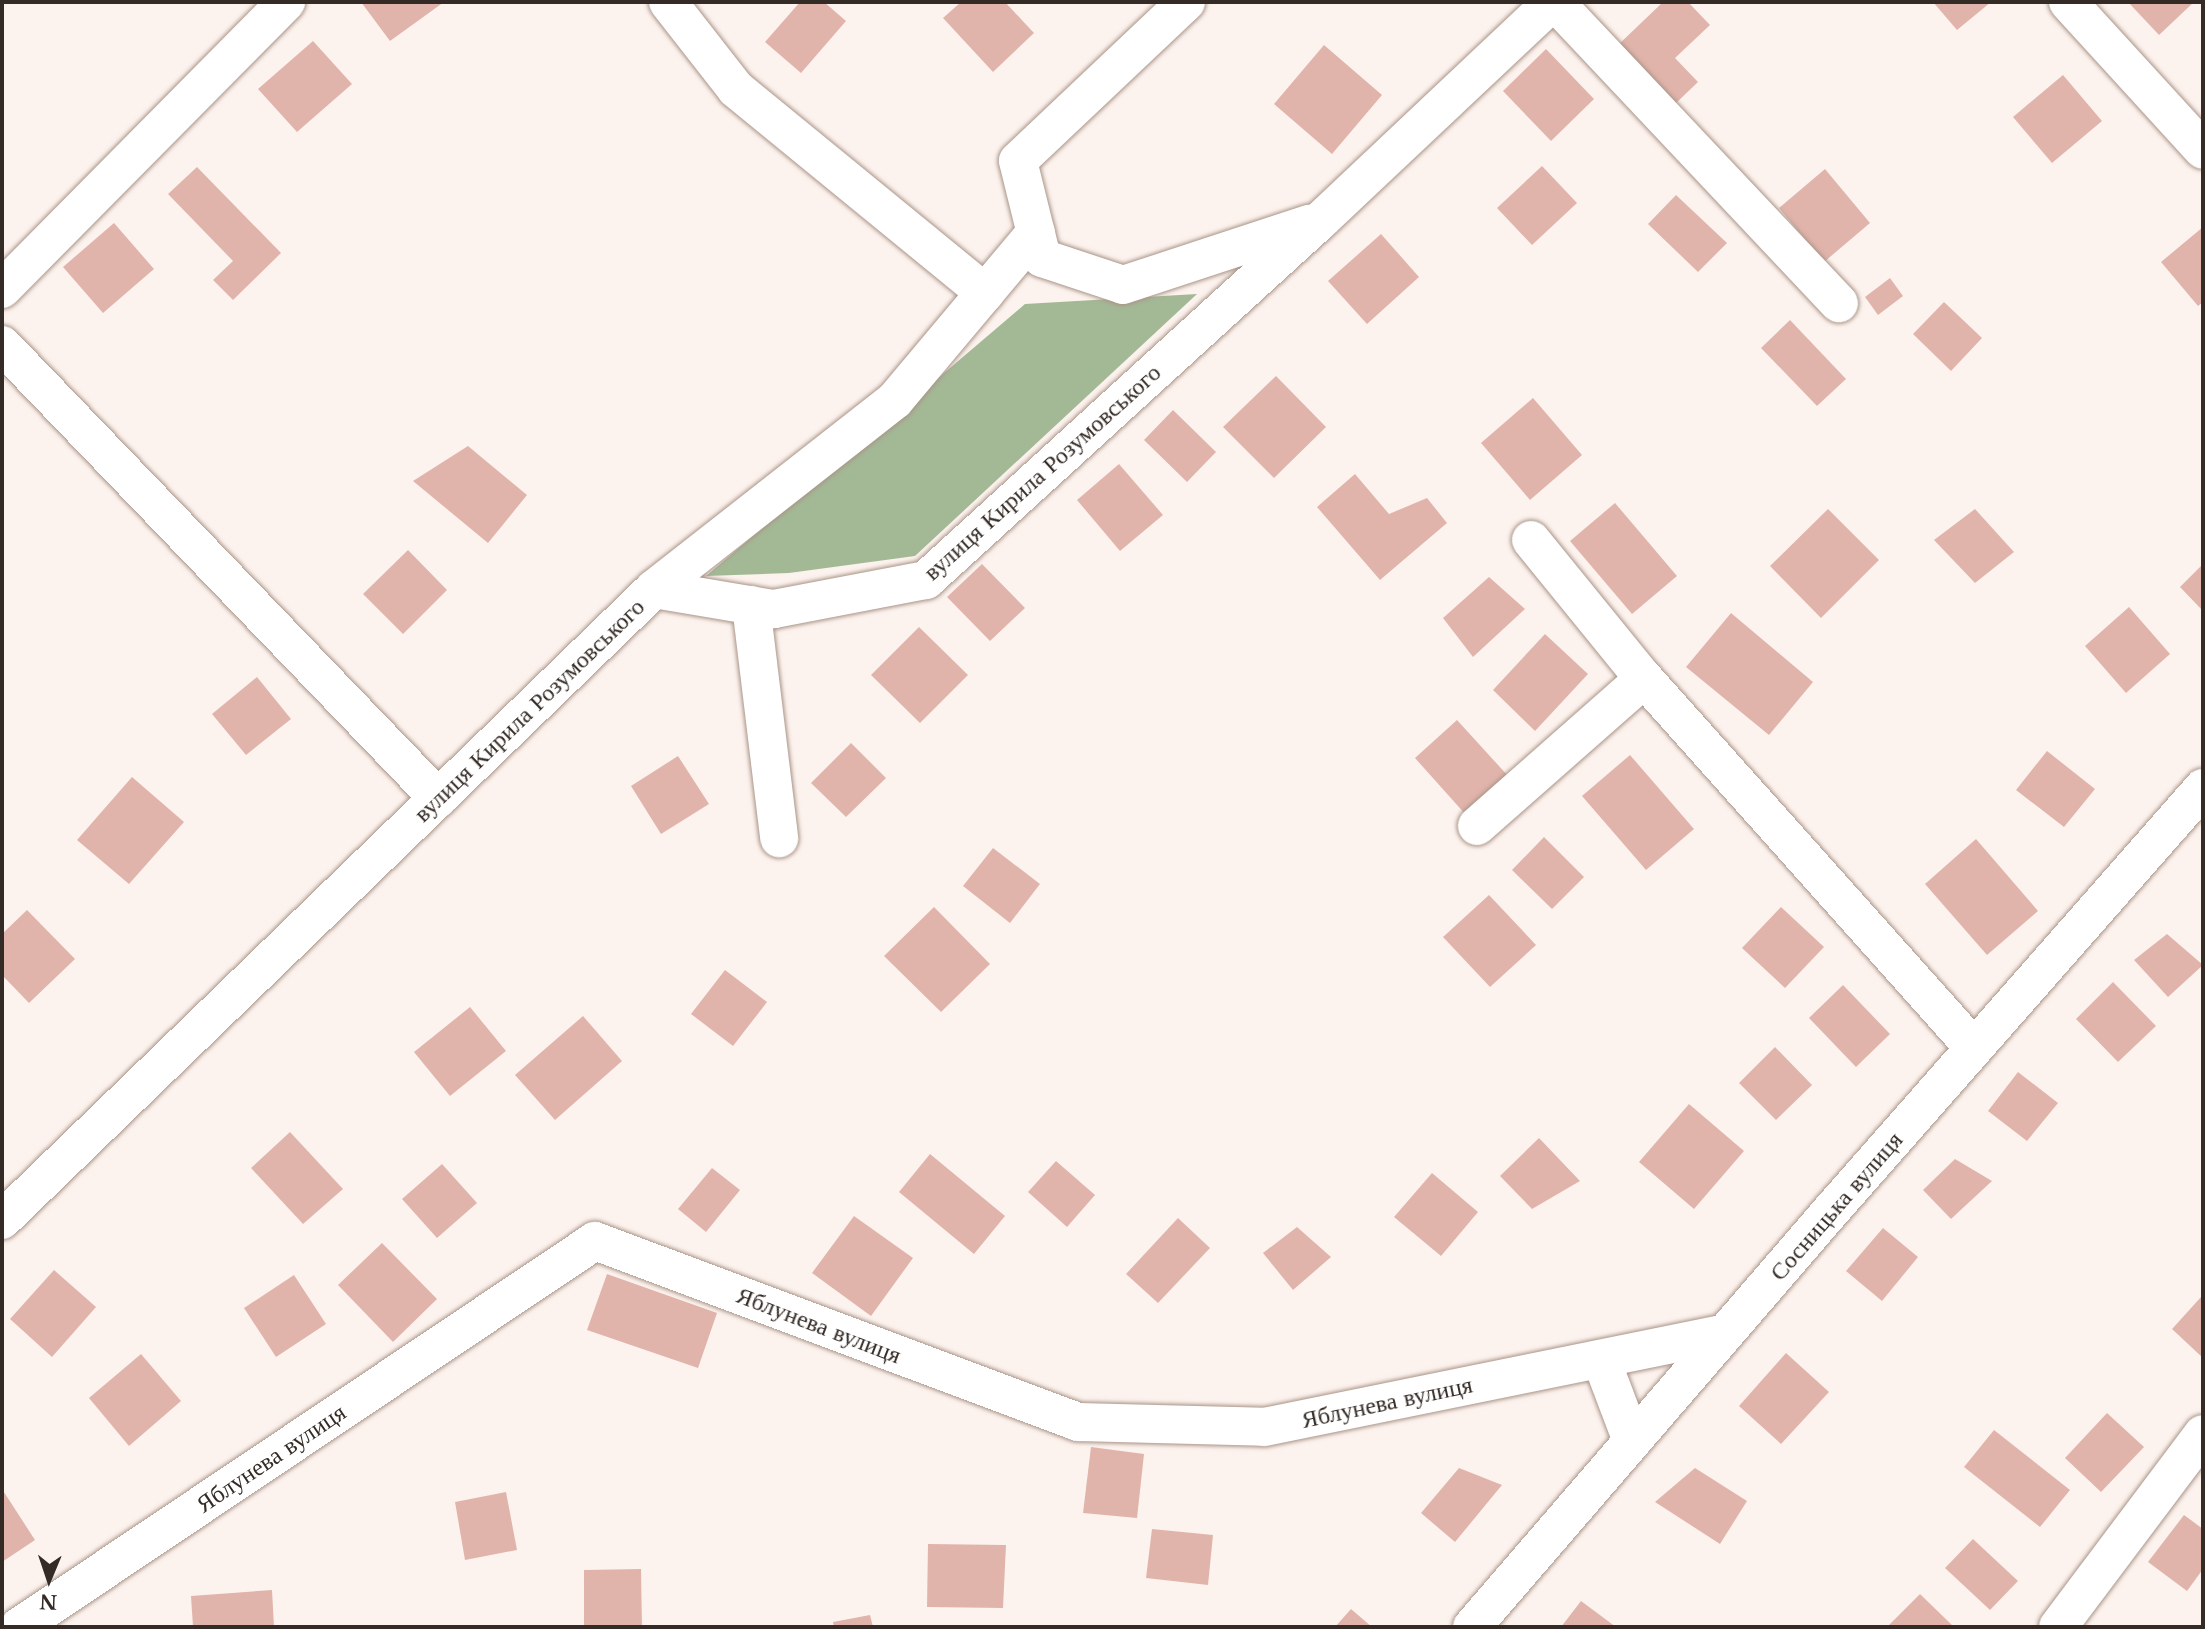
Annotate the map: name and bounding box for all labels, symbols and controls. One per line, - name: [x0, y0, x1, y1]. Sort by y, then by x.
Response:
- street label: вулиця Кирила Розумовського: [917, 358, 1167, 586]
- street label: вулиця Кирила Розумовського: [408, 592, 650, 828]
- street label: Сосницька вулиця: [1764, 1126, 1908, 1286]
- street label: Яблунева вулиця: [733, 1280, 905, 1370]
- street label: Яблунева вулиця: [1299, 1370, 1475, 1434]
- street label: Яблунева вулиця: [191, 1397, 351, 1519]
- north arrow: [14, 1545, 84, 1615]
- text: N: [39, 1590, 58, 1613]

